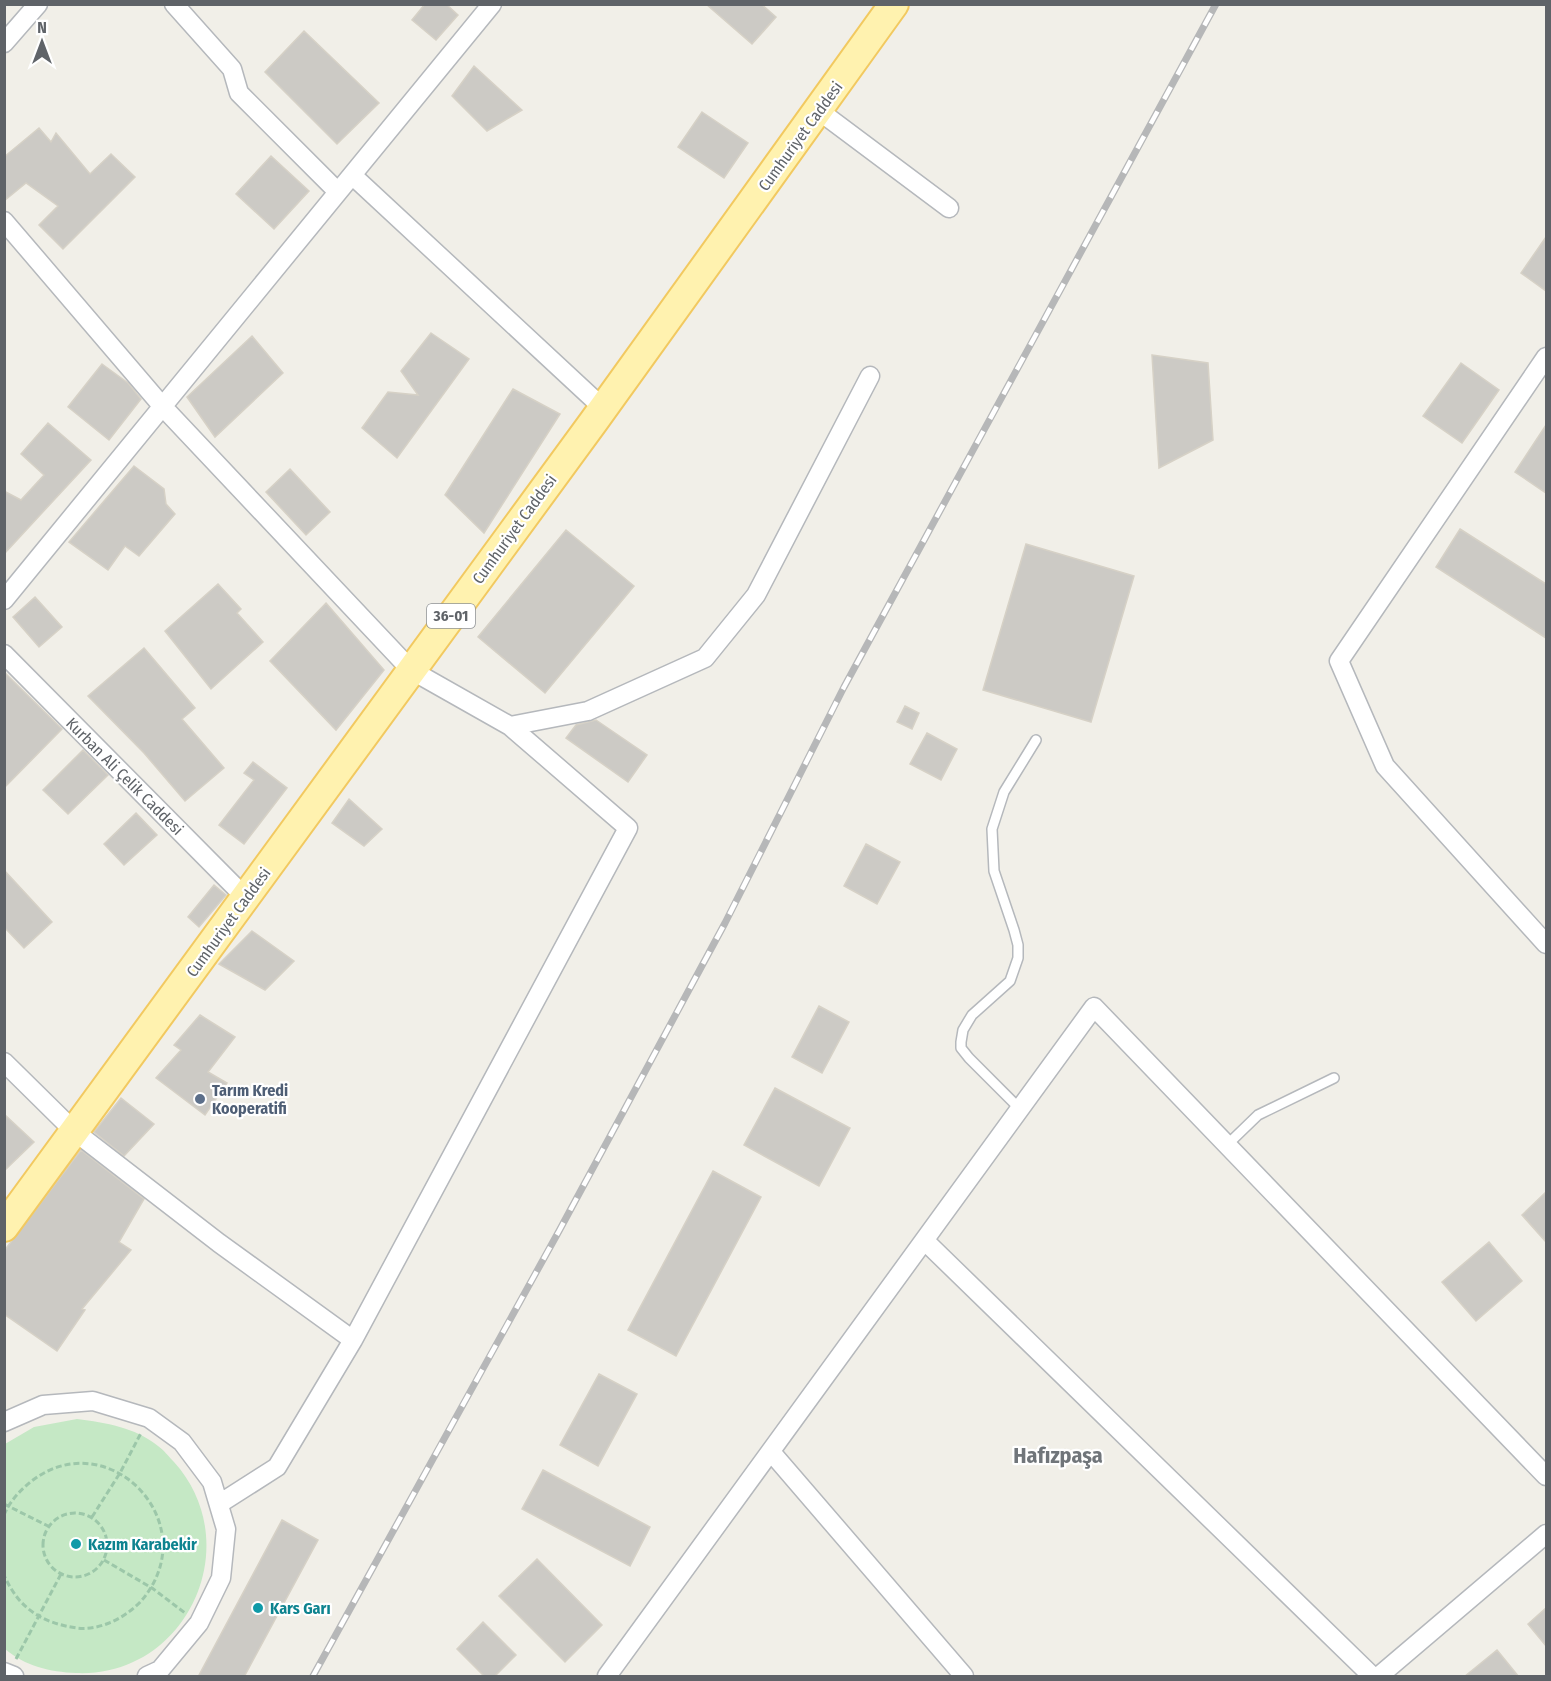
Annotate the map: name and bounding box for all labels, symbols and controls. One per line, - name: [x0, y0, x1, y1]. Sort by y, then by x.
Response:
- north arrow: [12, 12, 72, 72]
- text: N: [37, 18, 47, 37]
- street label: Cumhuriyet Caddesi: [754, 78, 846, 195]
- street label: Cumhuriyet Caddesi: [468, 471, 560, 588]
- road number: 36-01: [427, 604, 475, 628]
- street label: Kurban Ali Çelik Caddesi: [61, 714, 187, 840]
- street label: Cumhuriyet Caddesi: [182, 864, 274, 981]
- place label: Tarım Kredi Kooperatifi: [212, 1081, 288, 1118]
- marker: Tarım Kredi Kooperatifi: [193, 1092, 207, 1106]
- district label: Hafızpaşa: [1013, 1442, 1103, 1469]
- place label: Kazım Karabekir: [88, 1535, 197, 1554]
- marker: Kazım Karabekir: [69, 1537, 83, 1551]
- place label: Kars Garı: [270, 1599, 331, 1618]
- marker: Kars Garı: [251, 1601, 265, 1615]

